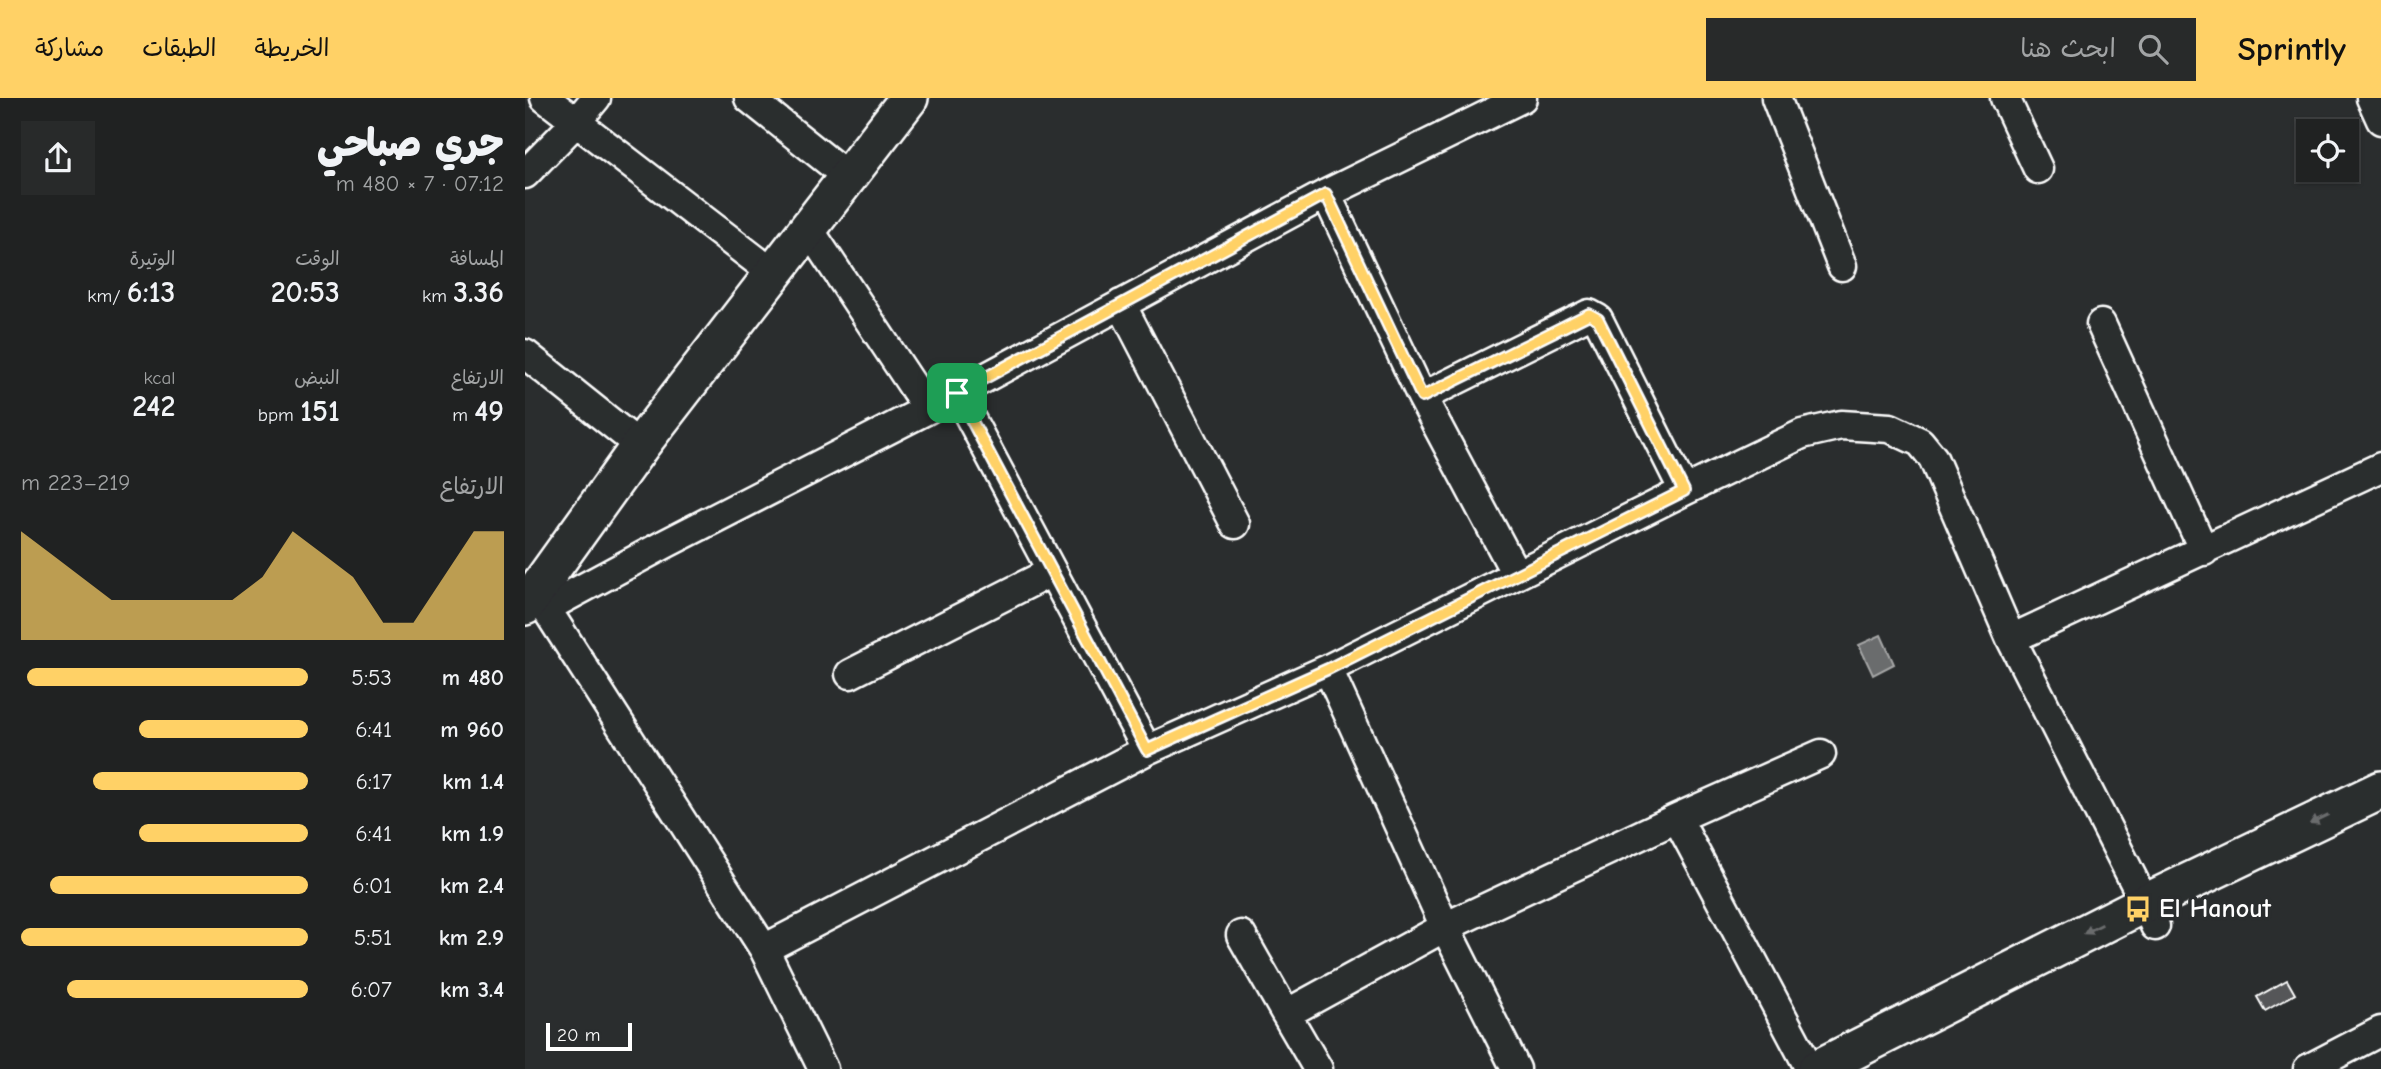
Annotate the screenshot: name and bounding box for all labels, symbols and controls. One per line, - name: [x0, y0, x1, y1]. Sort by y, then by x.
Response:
- search box: [1706, 18, 2196, 81]
- icon: search: [2134, 30, 2172, 68]
- text: Sprintly: [2238, 30, 2346, 68]
- text: مشاركة: [35, 34, 104, 62]
- text: الطبقات: [142, 34, 217, 62]
- text: الخريطة: [255, 34, 329, 62]
- text: ابحث هنا: [2020, 34, 2116, 64]
- map controls: [2296, 119, 2359, 182]
- button: locate: [2296, 119, 2359, 182]
- button: share: [21, 121, 95, 195]
- text: جري صباحي: [317, 122, 504, 166]
- text: 07:12 · 7 × 480 m: [336, 170, 504, 197]
- text: الوتيرة: [129, 248, 175, 270]
- text: الوقت: [295, 248, 340, 270]
- text: المسافة: [450, 248, 504, 270]
- text: 6:13: [127, 275, 175, 310]
- text: 20:53: [271, 275, 340, 310]
- text: 3.36: [453, 275, 504, 310]
- text: /km: [87, 285, 127, 307]
- text: km: [422, 285, 453, 307]
- pin: [927, 363, 987, 423]
- text: kcal: [143, 367, 175, 389]
- text: النبض: [294, 367, 340, 389]
- text: الارتفاع: [451, 367, 504, 389]
- icon: arrive: [938, 374, 976, 412]
- text: 242: [132, 389, 175, 424]
- text: 151: [300, 394, 340, 429]
- text: 49: [474, 394, 504, 429]
- text: bpm: [258, 404, 300, 426]
- text: m: [452, 404, 474, 426]
- text: 219–223 m: [21, 469, 131, 496]
- text: الارتفاع: [440, 473, 504, 500]
- text: 5:53: [351, 664, 392, 691]
- text: 480 m: [442, 664, 504, 691]
- text: 6:41: [355, 716, 392, 743]
- text: 960 m: [440, 716, 504, 743]
- text: 6:17: [355, 768, 392, 795]
- text: 1.4 km: [442, 768, 504, 795]
- one-way arrow: [2309, 814, 2330, 825]
- text: 6:41: [355, 820, 392, 847]
- text: 1.9 km: [441, 820, 504, 847]
- text: 6:01: [352, 872, 392, 899]
- text: 2.4 km: [440, 872, 504, 899]
- bus stop icon: El Hanout: [2123, 894, 2153, 924]
- place label: El Hanout: [2159, 894, 2272, 924]
- text: 5:51: [354, 924, 392, 951]
- text: 2.9 km: [439, 924, 504, 951]
- one-way arrow: [2083, 924, 2103, 935]
- text: 6:07: [350, 976, 392, 1003]
- text: 3.4 km: [440, 976, 504, 1003]
- scale bar: [546, 1020, 632, 1052]
- text: 20 m: [557, 1024, 601, 1046]

